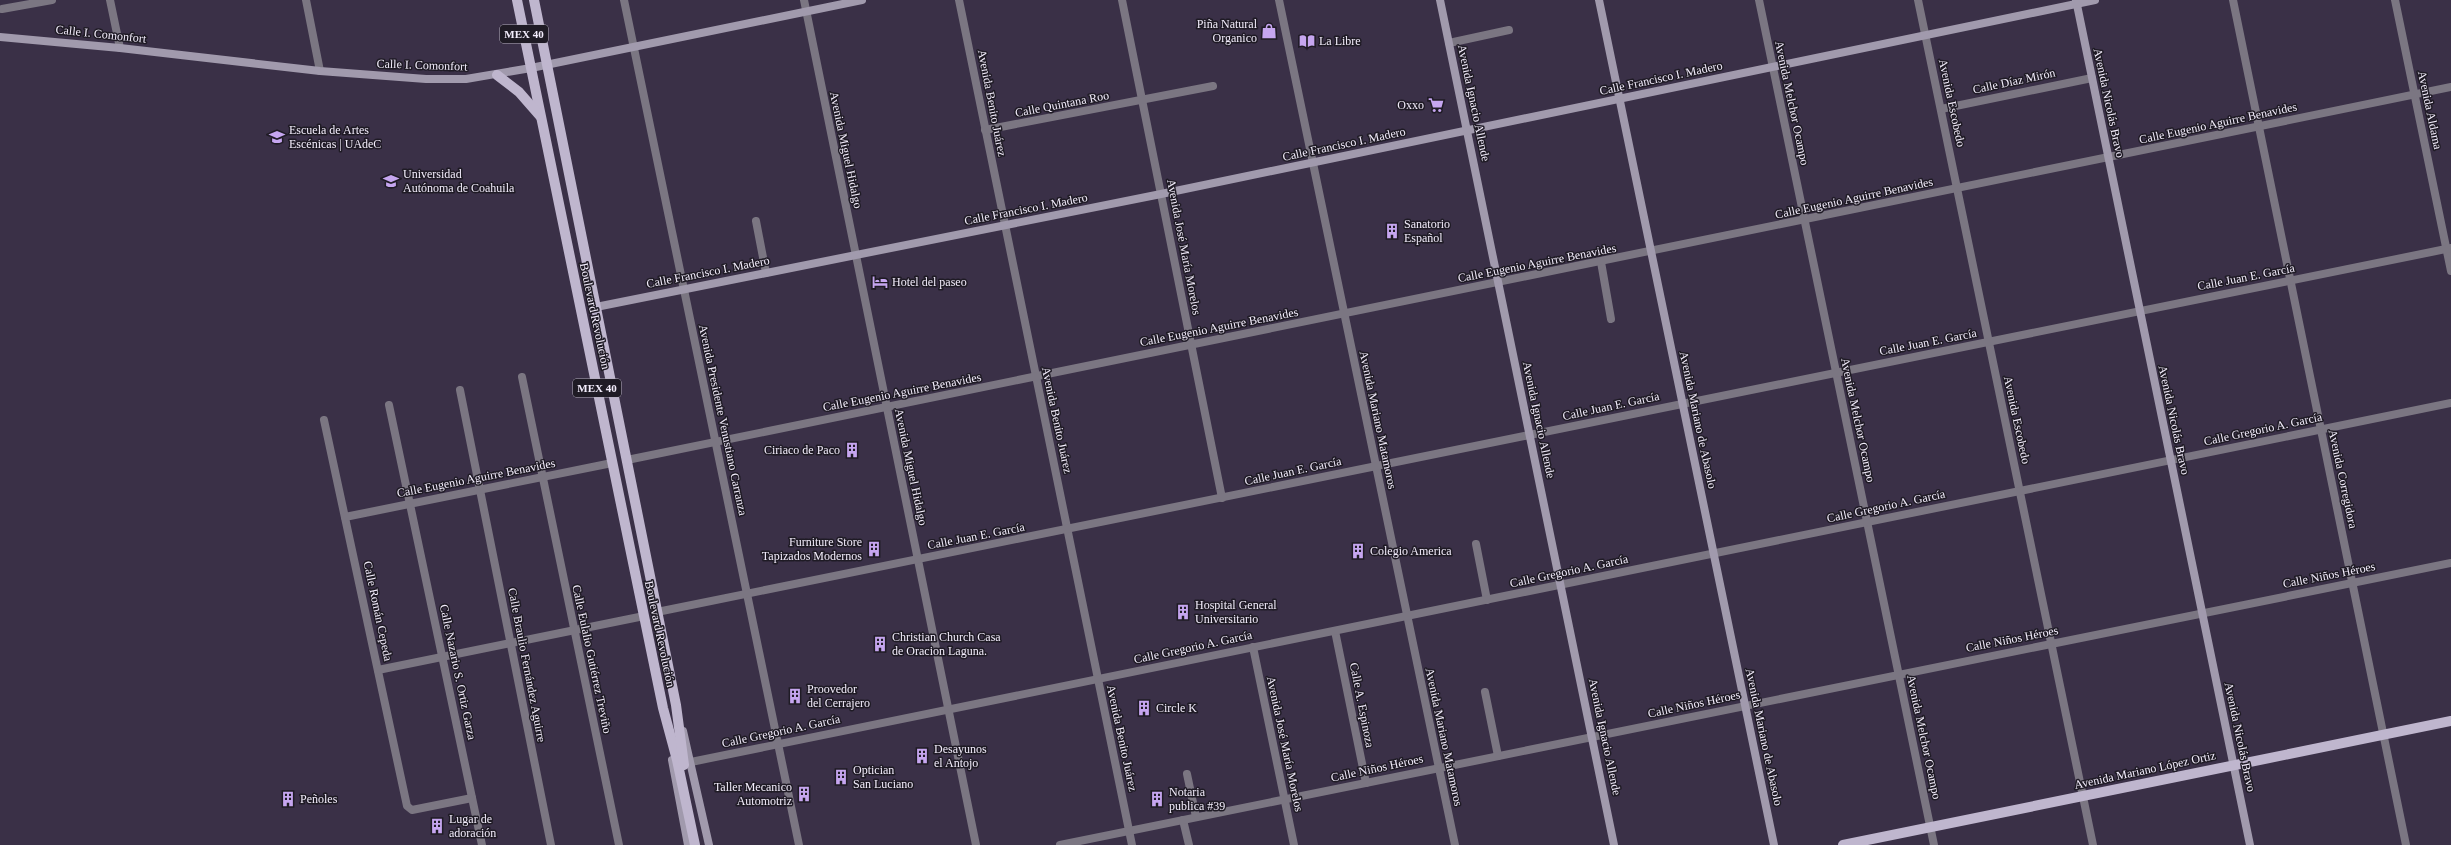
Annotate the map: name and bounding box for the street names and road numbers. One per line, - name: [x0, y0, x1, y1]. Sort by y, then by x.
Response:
- street label: Calle I. Comonfort: [55, 22, 148, 46]
- road number: MEX 40: [500, 25, 548, 43]
- street label: Avenida Melchor Ocampo: [1772, 39, 1812, 167]
- street label: Avenida Ignacio Allende: [1455, 43, 1493, 163]
- street label: Avenida Nicolás Bravo: [2091, 47, 2127, 159]
- street label: Avenida Benito Juárez: [975, 48, 1009, 158]
- street label: Calle I. Comonfort: [376, 56, 468, 74]
- street label: Calle Francisco I. Madero: [1598, 58, 1724, 98]
- street label: Avenida Escobedo: [1936, 58, 1968, 148]
- street label: Calle Díaz Mirón: [1971, 65, 2057, 97]
- street label: Avenida Aldama: [2415, 69, 2445, 151]
- street label: Calle Quintana Roo: [1014, 88, 1110, 120]
- street label: Avenida Miguel Hidalgo: [827, 90, 865, 210]
- street label: Calle Eugenio Aguirre Benavides: [2138, 99, 2298, 147]
- street label: Calle Francisco I. Madero: [1281, 124, 1407, 164]
- street label: Calle Eugenio Aguirre Benavides: [1774, 174, 1934, 222]
- street label: Avenida José María Morelos: [1164, 178, 1204, 316]
- street label: Calle Francisco I. Madero: [963, 190, 1089, 228]
- street label: Calle Eugenio Aguirre Benavides: [1457, 241, 1618, 285]
- street label: Calle Francisco I. Madero: [645, 253, 771, 291]
- street label: Calle Juan E. García: [2196, 261, 2296, 293]
- street label: Boulevard Revolución: [577, 262, 613, 370]
- street label: Calle Eugenio Aguirre Benavides: [1139, 305, 1300, 349]
- street label: Avenida Presidente Venustiano Carranza: [696, 323, 750, 518]
- street label: Calle Juan E. García: [1878, 326, 1978, 358]
- street label: Avenida Mariano Matamoros: [1356, 350, 1400, 491]
- street label: Avenida Mariano de Abasolo: [1677, 350, 1719, 490]
- street label: Avenida Melchor Ocampo: [1838, 356, 1878, 484]
- street label: Avenida Ignacio Allende: [1520, 360, 1558, 480]
- street label: Avenida Nicolás Bravo: [2156, 364, 2192, 476]
- street label: Avenida Benito Juárez: [1039, 366, 1075, 474]
- street label: Calle Eugenio Aguirre Benavides: [822, 370, 983, 414]
- street label: Avenida Escobedo: [2001, 375, 2033, 465]
- road number: MEX 40: [573, 379, 621, 397]
- street label: Calle Juan E. García: [1561, 389, 1661, 423]
- street label: Avenida Miguel Hidalgo: [892, 407, 930, 527]
- street label: Calle Gregorio A. García: [2203, 409, 2324, 448]
- street label: Avenida Corregidora: [2326, 428, 2360, 530]
- street label: Calle Juan E. García: [1243, 454, 1343, 488]
- street label: Calle Eugenio Aguirre Benavides: [396, 456, 557, 500]
- street label: Calle Gregorio A. García: [1826, 486, 1947, 525]
- street label: Calle Juan E. García: [926, 520, 1026, 552]
- street label: Calle Gregorio A. García: [1509, 551, 1630, 590]
- street label: Calle Niños Héroes: [2282, 559, 2377, 591]
- street label: Calle Román Cepeda: [361, 560, 396, 663]
- street label: Boulevard Revolución: [642, 580, 678, 688]
- street label: Calle Eulalio Gutiérrez Treviño: [569, 583, 615, 735]
- street label: Calle Braulio Fernández Aguirre: [505, 587, 549, 743]
- street label: Calle Nazario S. Ortiz Garza: [437, 603, 479, 742]
- street label: Calle Niños Héroes: [1965, 623, 2060, 655]
- street label: Calle Gregorio A. García: [1133, 627, 1254, 666]
- street label: Calle A. Espinoza: [1347, 661, 1377, 749]
- street label: Avenida Mariano Matamoros: [1422, 667, 1466, 808]
- street label: Avenida Mariano de Abasolo: [1743, 667, 1785, 807]
- street label: Avenida Melchor Ocampo: [1904, 673, 1944, 801]
- street label: Avenida José María Morelos: [1264, 675, 1306, 813]
- street label: Avenida Ignacio Allende: [1586, 677, 1624, 797]
- street label: Avenida Nicolás Bravo: [2222, 681, 2258, 793]
- street label: Avenida Benito Juárez: [1104, 684, 1140, 792]
- street label: Calle Niños Héroes: [1647, 687, 1742, 721]
- street label: Calle Gregorio A. García: [721, 711, 842, 750]
- street label: Avenida Mariano López Ortiz: [2073, 748, 2217, 792]
- street label: Calle Niños Héroes: [1330, 751, 1425, 785]

